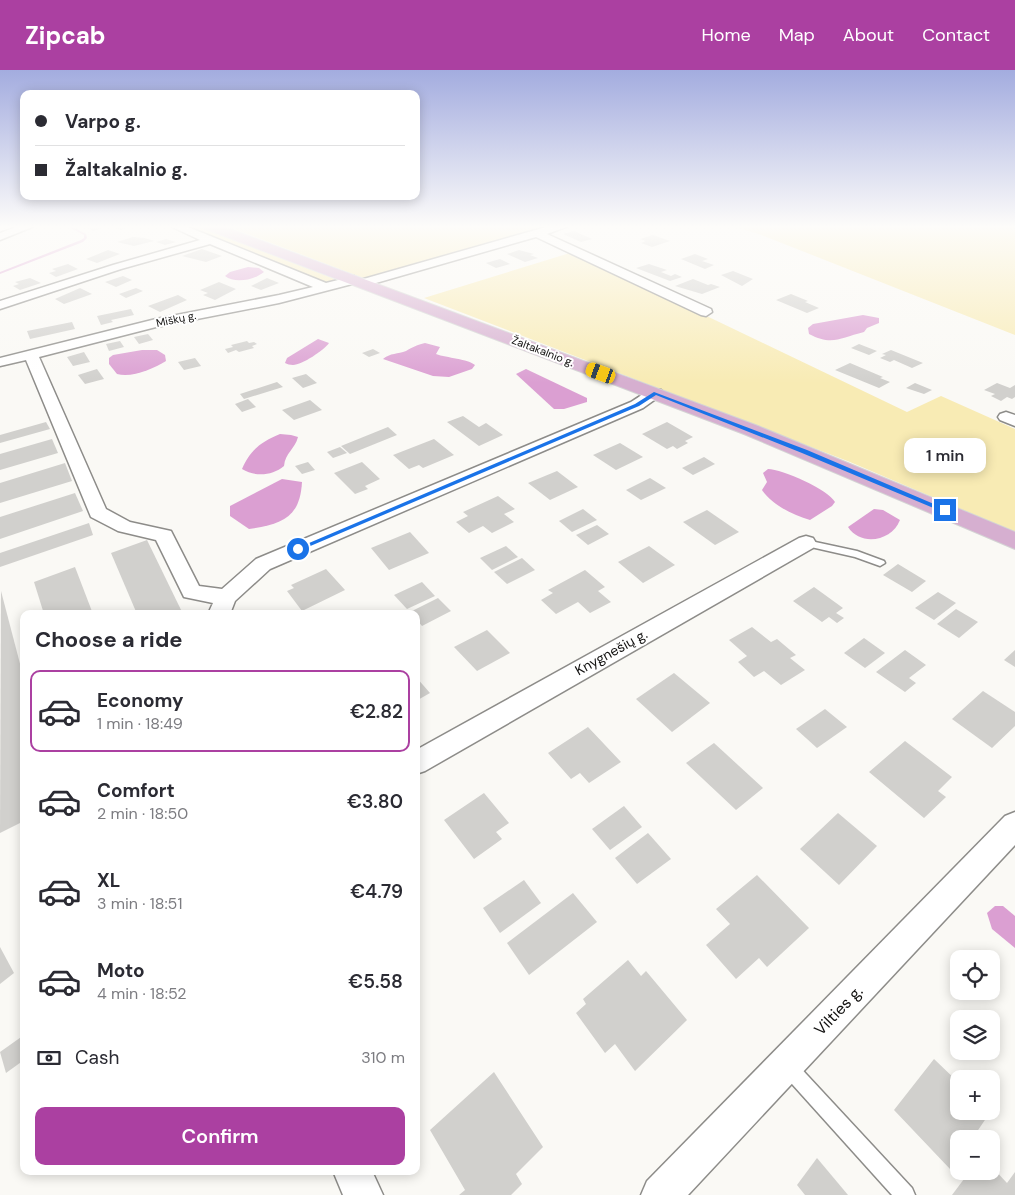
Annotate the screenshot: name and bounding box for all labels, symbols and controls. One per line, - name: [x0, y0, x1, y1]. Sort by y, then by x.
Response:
- text: Zipcab: [25, 20, 106, 51]
- text: Home: [701, 23, 751, 47]
- text: Map: [779, 23, 815, 47]
- text: About: [843, 23, 894, 47]
- text: Contact: [922, 23, 990, 47]
- text: Varpo g.: [65, 109, 141, 134]
- text: Žaltakalnio g.: [65, 157, 187, 182]
- street label: Miškų g.: [155, 308, 197, 330]
- street label: Žaltakalnio g.: [510, 333, 576, 369]
- car: [584, 361, 617, 385]
- callout: 1 min: [904, 438, 986, 472]
- text: 1 min: [926, 445, 964, 466]
- route end: [934, 499, 956, 521]
- route start: [287, 538, 309, 560]
- text: Choose a ride: [35, 625, 183, 654]
- street label: Knygnešių g.: [572, 625, 650, 679]
- text: Economy: [97, 688, 184, 713]
- icon: car: [37, 689, 82, 734]
- text: €2.82: [350, 699, 403, 724]
- text: 1 min · 18:49: [97, 713, 183, 734]
- text: Comfort: [97, 778, 175, 803]
- icon: car: [37, 779, 82, 824]
- text: €3.80: [347, 789, 403, 814]
- text: 2 min · 18:50: [97, 803, 188, 824]
- text: XL: [97, 868, 120, 893]
- icon: car: [37, 869, 82, 914]
- text: €4.79: [350, 879, 403, 904]
- text: 3 min · 18:51: [97, 893, 182, 914]
- map controls: [950, 950, 1000, 1180]
- button: locate: [950, 950, 1000, 1000]
- text: Moto: [97, 958, 145, 983]
- icon: car: [37, 959, 82, 1004]
- text: €5.58: [348, 969, 403, 994]
- street label: Vilties g.: [809, 981, 867, 1040]
- text: 4 min · 18:52: [97, 983, 187, 1004]
- button: layers: [950, 1010, 1000, 1060]
- icon: cash: [35, 1044, 63, 1072]
- text: Cash: [75, 1045, 119, 1070]
- text: 310 m: [361, 1047, 405, 1068]
- button: +: [950, 1070, 1000, 1120]
- button: Confirm: [35, 1107, 405, 1165]
- button: −: [950, 1130, 1000, 1180]

